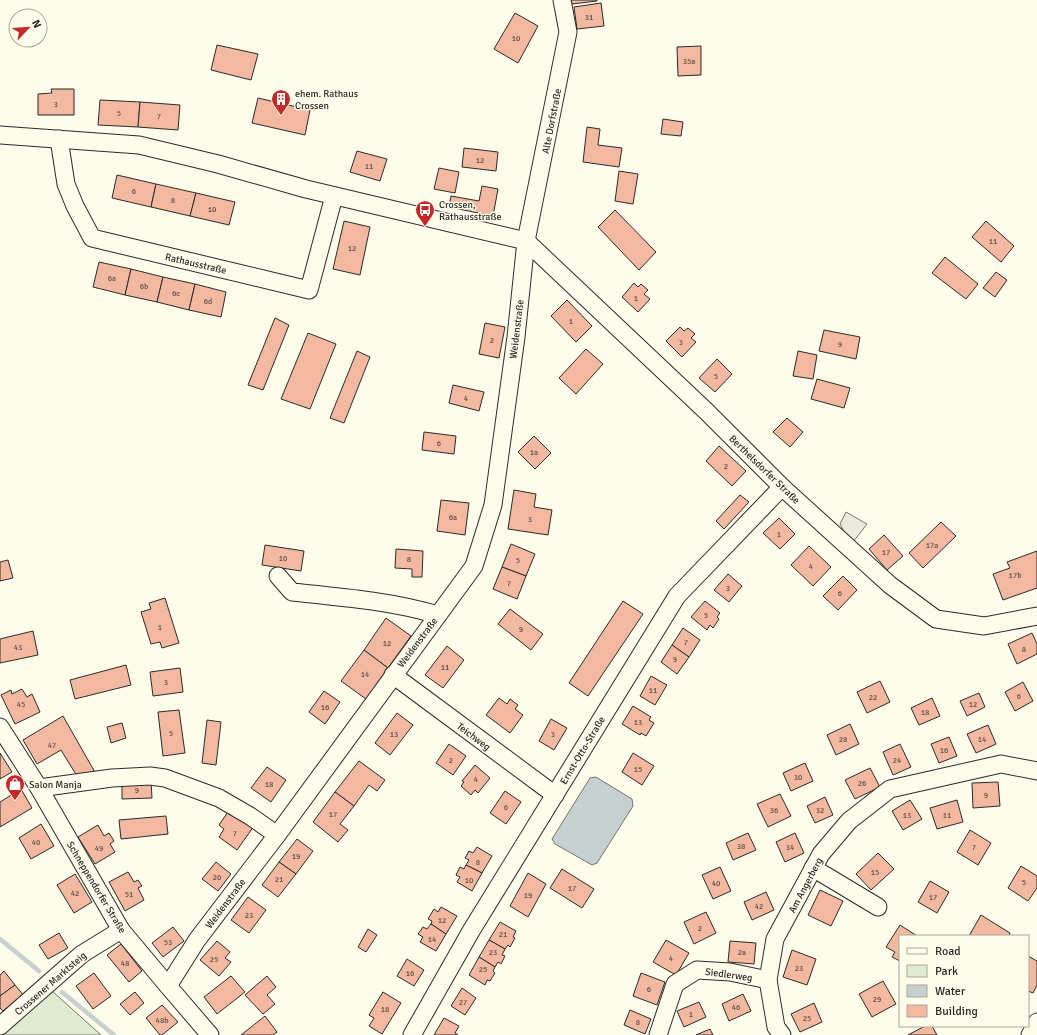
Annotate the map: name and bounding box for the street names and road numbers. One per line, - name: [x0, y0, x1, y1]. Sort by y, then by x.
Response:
- street label: Alte Dorfstraße: [540, 88, 564, 155]
- street label: Rathausstraße: [164, 251, 228, 277]
- street label: Weidenstraße: [507, 299, 527, 359]
- street label: Berthelsdorfer Straße: [726, 433, 802, 507]
- street label: Weidenstraße: [395, 615, 440, 670]
- street label: Ernst-Otto-Straße: [558, 714, 608, 787]
- street label: Teichweg: [454, 720, 493, 753]
- street label: Schneppendorfer Straße: [64, 839, 128, 936]
- street label: Am Angerberg: [786, 856, 825, 915]
- street label: Weidenstraße: [203, 876, 248, 931]
- street label: Crossener Marktsteig: [12, 949, 89, 1018]
- street label: Siedlerweg: [704, 966, 753, 984]

